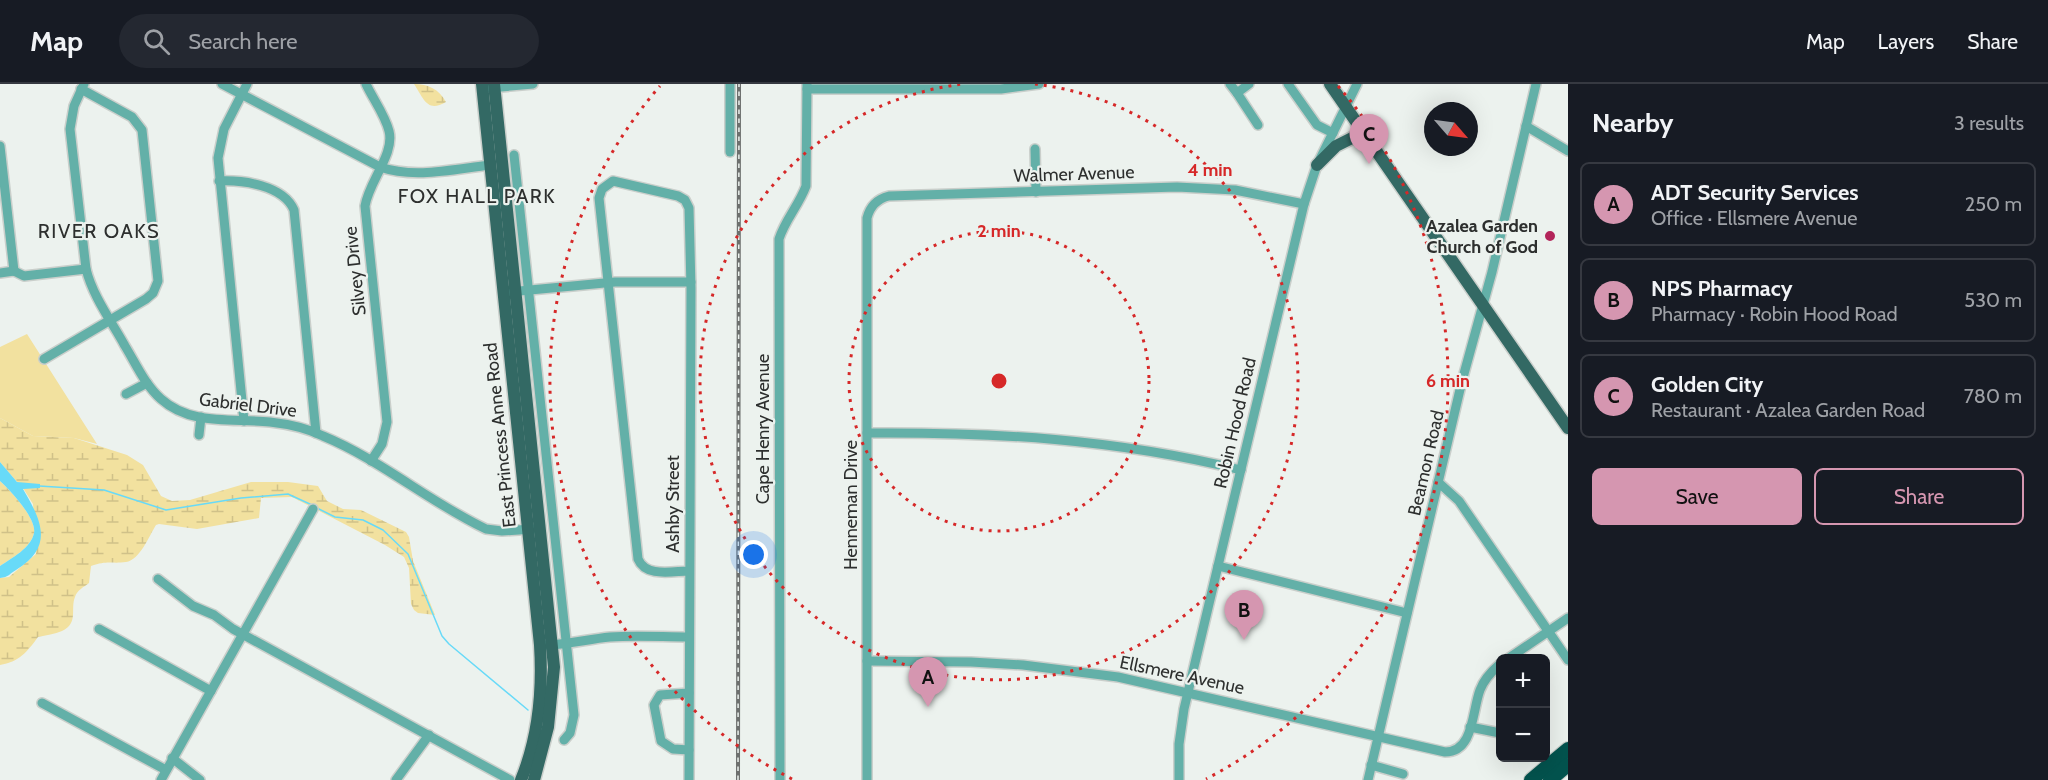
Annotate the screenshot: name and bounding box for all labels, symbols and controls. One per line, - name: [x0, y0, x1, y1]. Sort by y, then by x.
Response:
- search box: [119, 14, 539, 68]
- text: Map: [30, 24, 83, 58]
- icon: search: [140, 25, 173, 58]
- text: Search here: [188, 28, 297, 55]
- text: Map: [1806, 29, 1845, 54]
- text: Layers: [1878, 29, 1934, 54]
- text: Share: [1967, 29, 2018, 54]
- north arrow: [1424, 102, 1478, 156]
- text: Nearby: [1592, 107, 1673, 139]
- text: 3 results: [1954, 111, 2024, 135]
- pin: C: [1350, 115, 1388, 164]
- text: 4 min: [1187, 159, 1233, 181]
- street label: Walmer Avenue: [1013, 161, 1135, 187]
- text: ADT Security Services: [1651, 179, 1859, 206]
- district label: FOX HALL PARK: [398, 184, 556, 208]
- text: A: [1607, 192, 1620, 216]
- text: 250 m: [1965, 192, 2022, 216]
- text: Office · Ellsmere Avenue: [1651, 206, 1858, 230]
- place label: Azalea Garden Church of God: [1426, 215, 1538, 258]
- district label: RIVER OAKS: [38, 219, 160, 243]
- text: 2 min: [977, 220, 1021, 242]
- street label: Silvey Drive: [339, 225, 371, 317]
- marker: Azalea Garden Church of God: [1543, 229, 1557, 243]
- text: NPS Pharmacy: [1651, 275, 1793, 302]
- text: B: [1607, 288, 1620, 312]
- text: 530 m: [1964, 288, 2022, 312]
- text: Pharmacy · Robin Hood Road: [1651, 302, 1898, 326]
- street label: East Princess Anne Road: [479, 342, 521, 528]
- street label: Cape Henry Avenue: [752, 354, 774, 504]
- street label: Robin Hood Road: [1209, 355, 1261, 491]
- text: 6 min: [1426, 370, 1470, 392]
- centre of rings: [989, 371, 1009, 391]
- text: Golden City: [1651, 371, 1763, 398]
- text: C: [1607, 384, 1620, 408]
- text: 780 m: [1964, 384, 2022, 408]
- street label: Gabriel Drive: [198, 388, 298, 422]
- text: Restaurant · Azalea Garden Road: [1651, 398, 1925, 422]
- street label: Beamon Road: [1403, 408, 1449, 518]
- street label: Henneman Drive: [840, 440, 862, 570]
- street label: Ashby Street: [662, 455, 684, 553]
- button: Save: [1592, 468, 1802, 525]
- button: Share: [1814, 468, 2024, 525]
- your location: [739, 540, 768, 569]
- pin: B: [1224, 590, 1264, 640]
- street label: Ellsmere Avenue: [1118, 651, 1246, 699]
- map controls: [1496, 654, 1550, 762]
- button: +: [1496, 654, 1550, 708]
- pin: A: [908, 658, 948, 707]
- button: −: [1496, 708, 1550, 762]

